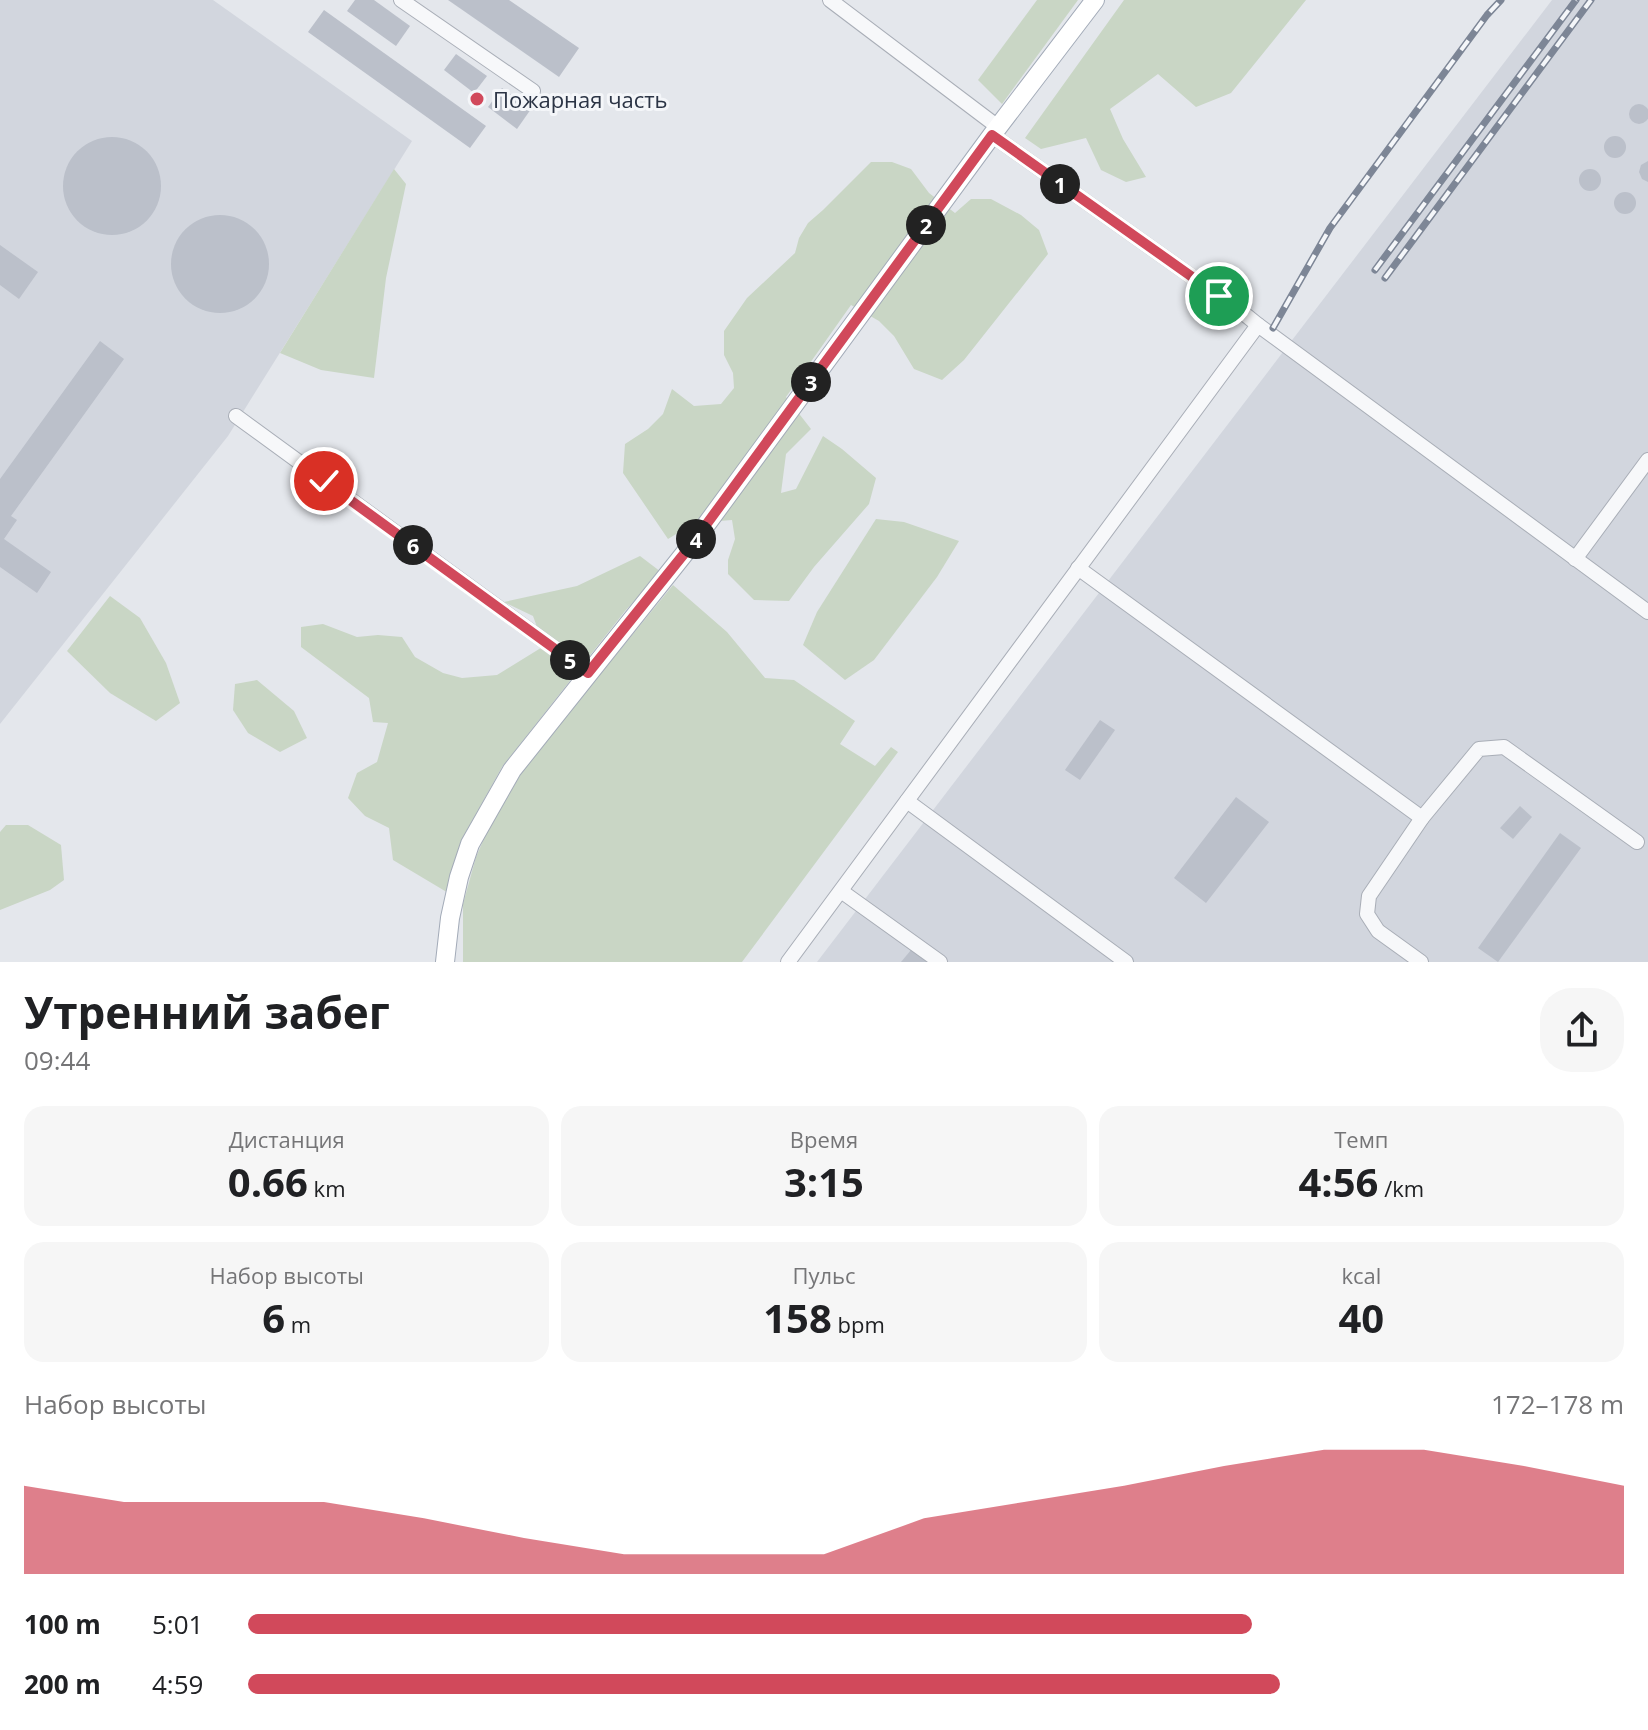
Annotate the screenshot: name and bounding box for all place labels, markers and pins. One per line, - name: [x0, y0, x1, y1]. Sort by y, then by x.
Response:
- place label: Пожарная часть: [493, 84, 668, 114]
- marker: Пожарная часть: [468, 90, 486, 108]
- pin: 1: [1040, 164, 1080, 204]
- pin: 2: [906, 205, 946, 245]
- pin: [1185, 262, 1253, 330]
- pin: 3: [791, 362, 831, 402]
- pin: [290, 447, 358, 515]
- pin: 4: [676, 519, 716, 559]
- pin: 6: [393, 525, 433, 565]
- pin: 5: [550, 640, 590, 680]

